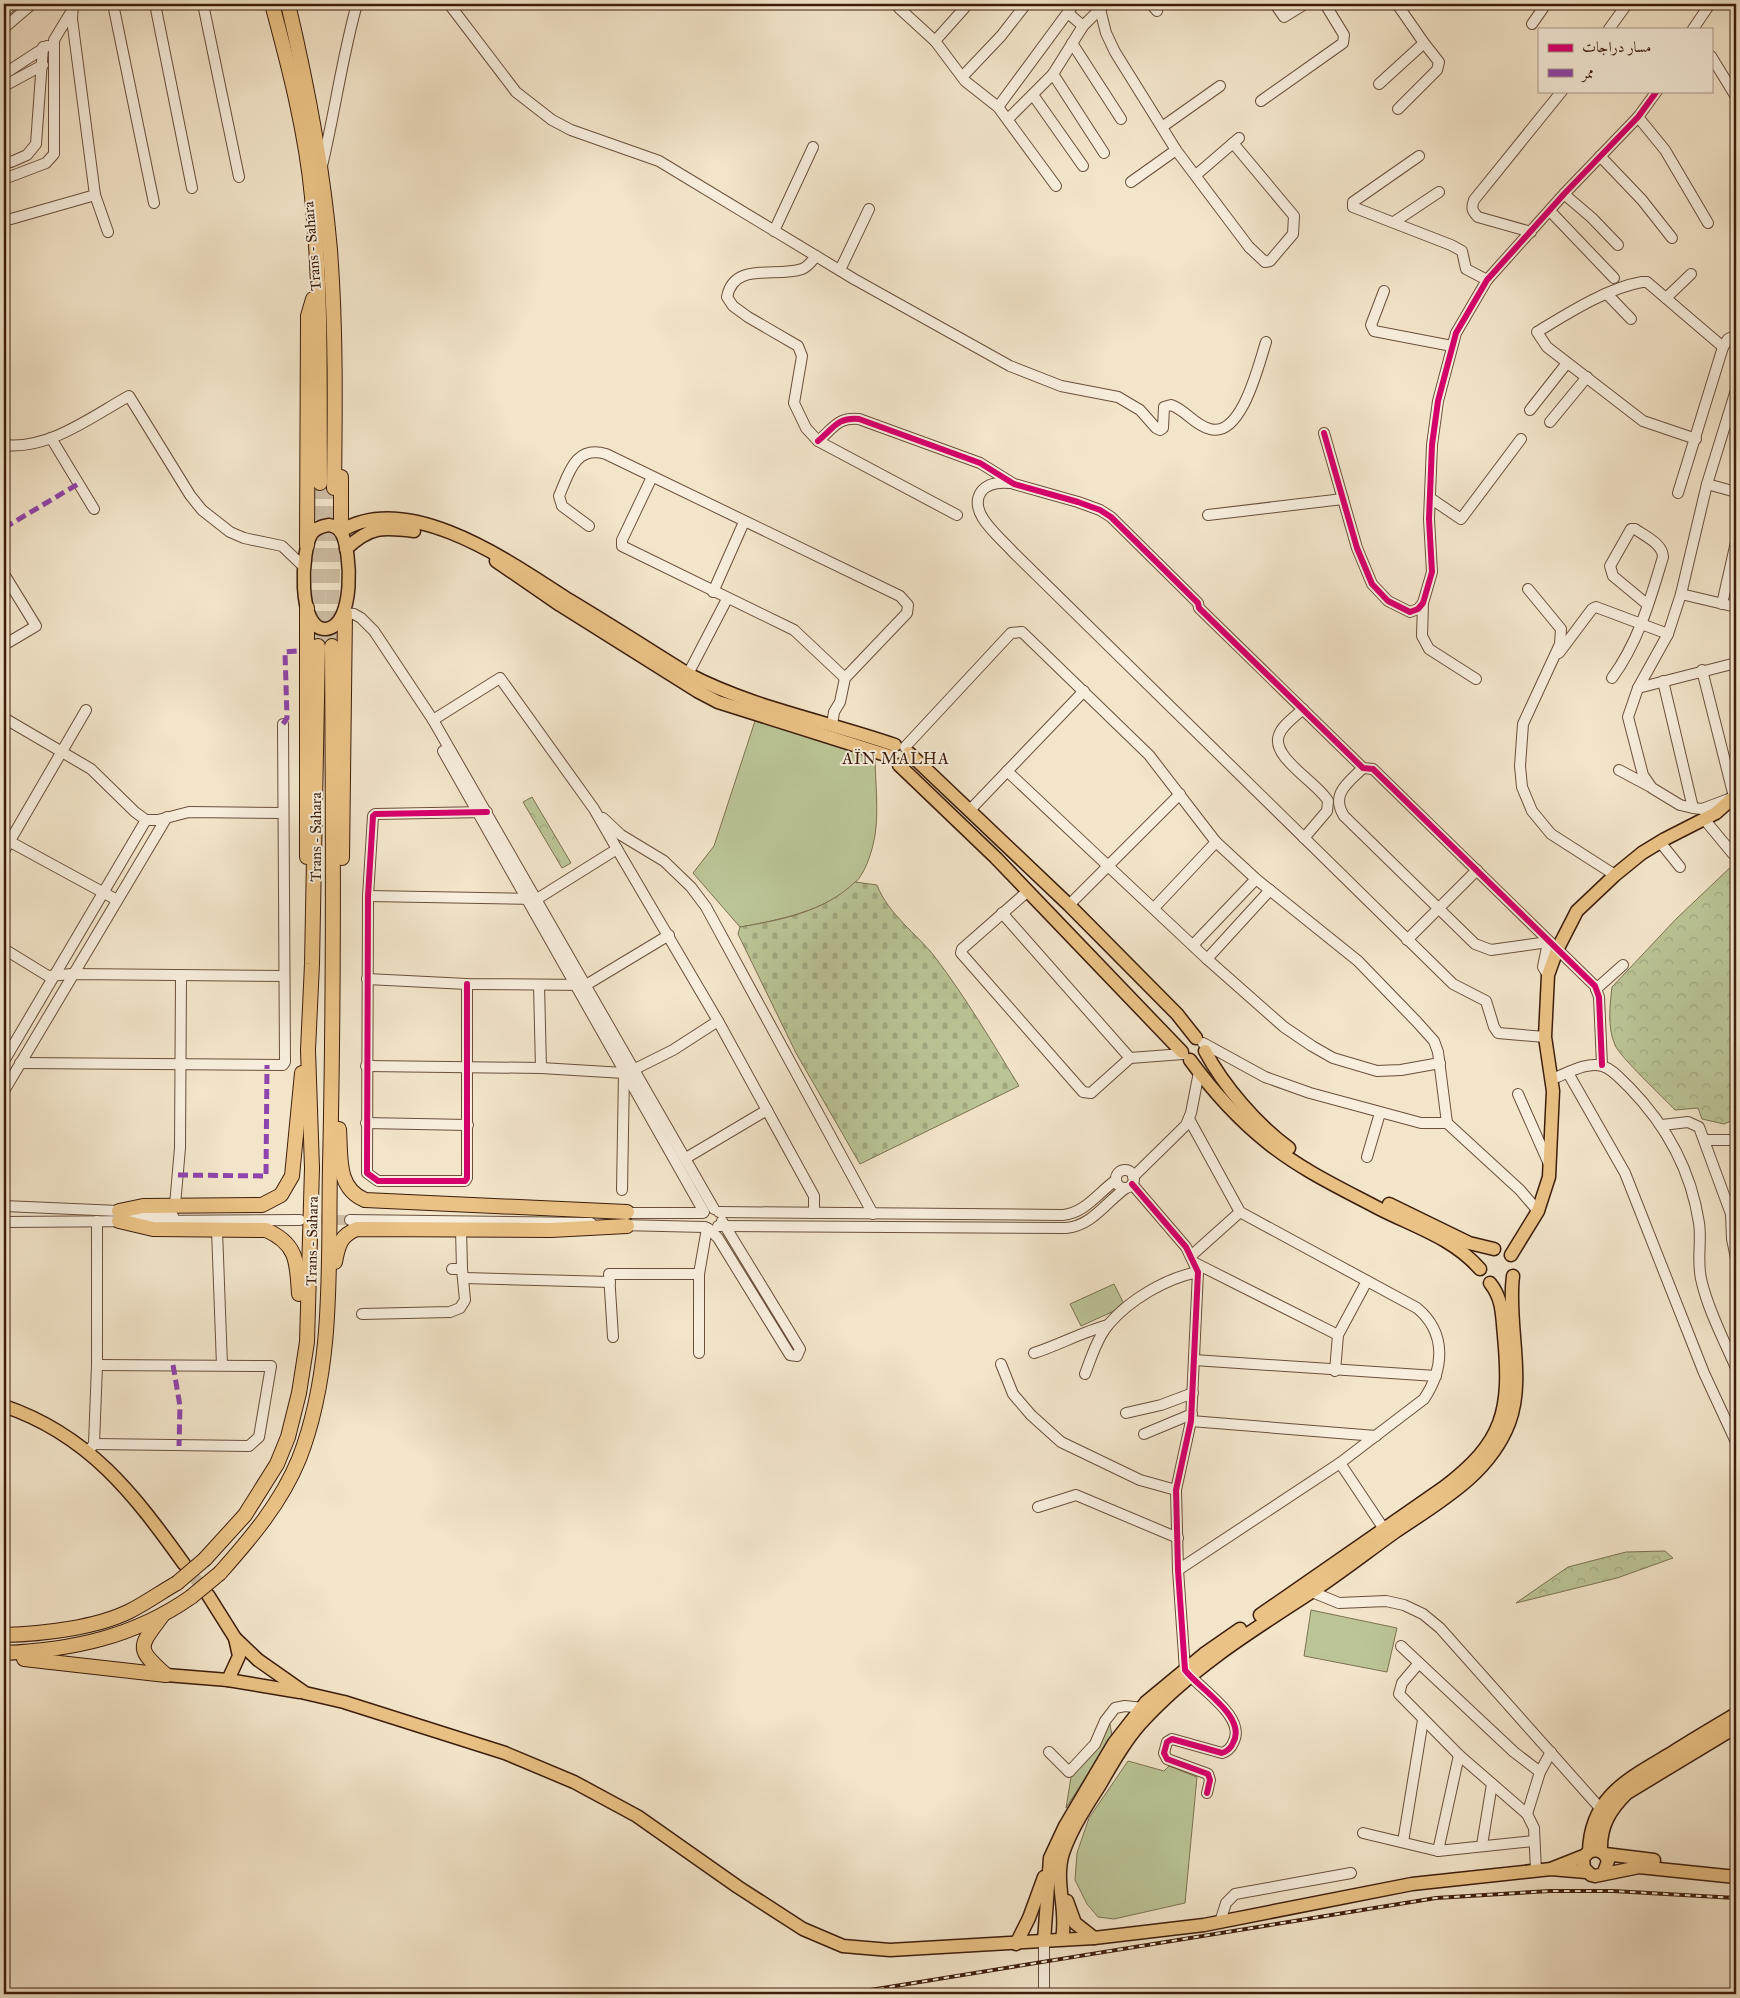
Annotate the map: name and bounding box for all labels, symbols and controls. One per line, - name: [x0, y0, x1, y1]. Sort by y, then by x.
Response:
- legend: [1538, 28, 1712, 92]
- text: مسار دراجات: [1582, 38, 1651, 56]
- text: ممر: [1580, 64, 1594, 83]
- street label: Trans - Sahara: [299, 200, 325, 291]
- district label: AÏN MALHA: [841, 748, 950, 768]
- street label: Trans - Sahara: [307, 792, 325, 882]
- street label: Trans - Sahara: [302, 1195, 322, 1286]

